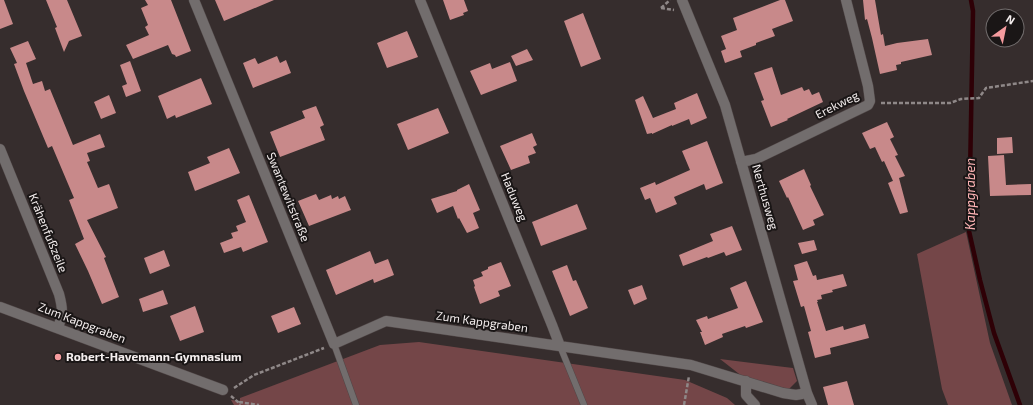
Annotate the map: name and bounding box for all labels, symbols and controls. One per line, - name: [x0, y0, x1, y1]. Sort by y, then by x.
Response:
- north arrow: [985, 8, 1025, 48]
- text: N: [1004, 12, 1018, 27]
- street label: Erekweg: [812, 87, 861, 121]
- street label: Swantewitstraße: [265, 150, 313, 243]
- water label: Kappgraben: [962, 158, 978, 230]
- street label: Nerthusweg: [750, 162, 782, 231]
- street label: Haduweg: [499, 170, 531, 223]
- street label: Krähenfußzeile: [27, 191, 71, 274]
- street label: Zum Kappgraben: [37, 299, 128, 345]
- street label: Zum Kappgraben: [435, 308, 529, 334]
- place label: Robert-Havemann-Gymnasium: [66, 349, 242, 364]
- marker: Robert-Havemann-Gymnasium: [53, 352, 63, 362]

